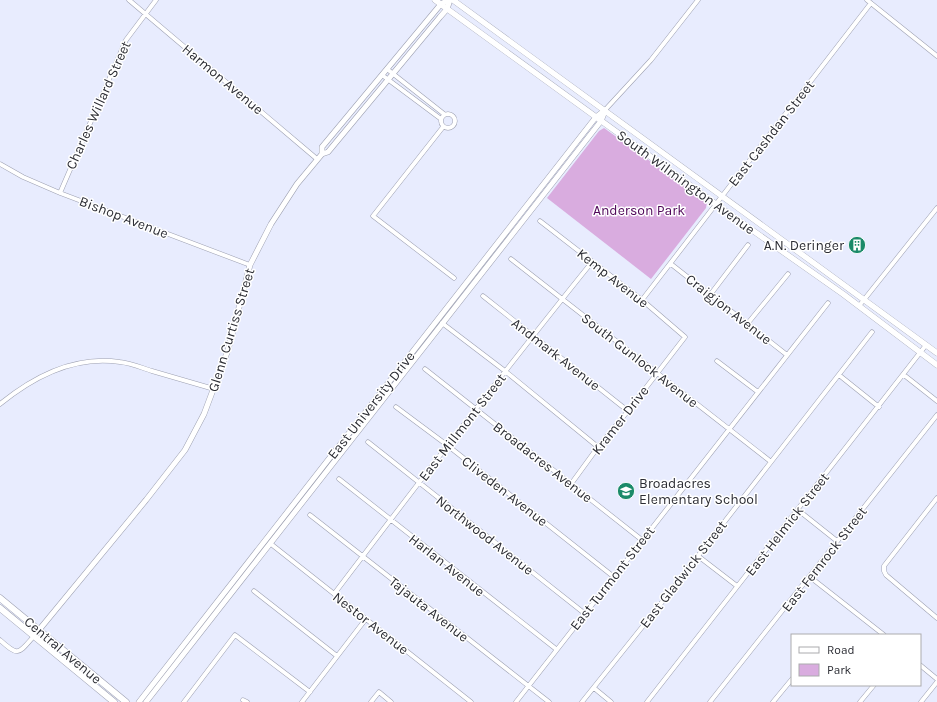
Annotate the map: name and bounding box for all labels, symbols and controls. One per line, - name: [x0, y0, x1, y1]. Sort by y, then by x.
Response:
- street label: Charles Willard Street: [62, 38, 134, 172]
- street label: Harmon Avenue: [179, 40, 267, 118]
- street label: East Cashdan Street: [725, 77, 818, 190]
- street label: South Wilmington Avenue: [613, 127, 758, 238]
- street label: Bishop Avenue: [77, 193, 171, 242]
- park label: Anderson Park: [593, 202, 685, 219]
- building icon: A.N. Deringer: [847, 235, 867, 255]
- place label: A.N. Deringer: [764, 237, 845, 254]
- street label: Kemp Avenue: [573, 245, 652, 312]
- street label: Glenn Curtiss Street: [205, 266, 258, 394]
- street label: Craigjon Avenue: [682, 271, 775, 348]
- street label: South Gunlock Avenue: [578, 309, 702, 411]
- street label: Andmark Avenue: [508, 314, 603, 394]
- street label: East University Drive: [324, 348, 419, 463]
- street label: East Millmont Street: [415, 370, 510, 484]
- street label: Kramer Drive: [588, 383, 653, 458]
- street label: Broadacres Avenue: [490, 418, 596, 506]
- street label: Cliveden Avenue: [458, 453, 551, 530]
- street label: East Helmick Street: [742, 469, 833, 579]
- place label: Broadacres Elementary School: [639, 475, 758, 508]
- school or university icon: Broadacres Elementary School: [616, 481, 636, 501]
- street label: Northwood Avenue: [433, 492, 537, 579]
- street label: East Fernrock Street: [778, 503, 871, 615]
- street label: East Gladwick Street: [636, 517, 731, 631]
- street label: East Turmont Street: [567, 523, 658, 634]
- street label: Harlan Avenue: [405, 530, 488, 600]
- street label: Tajauta Avenue: [385, 573, 472, 646]
- street label: Nestor Avenue: [329, 589, 412, 658]
- street label: Central Avenue: [21, 613, 105, 688]
- legend: [791, 634, 921, 686]
- text: Road: [827, 643, 855, 657]
- text: Park: [827, 663, 852, 677]

